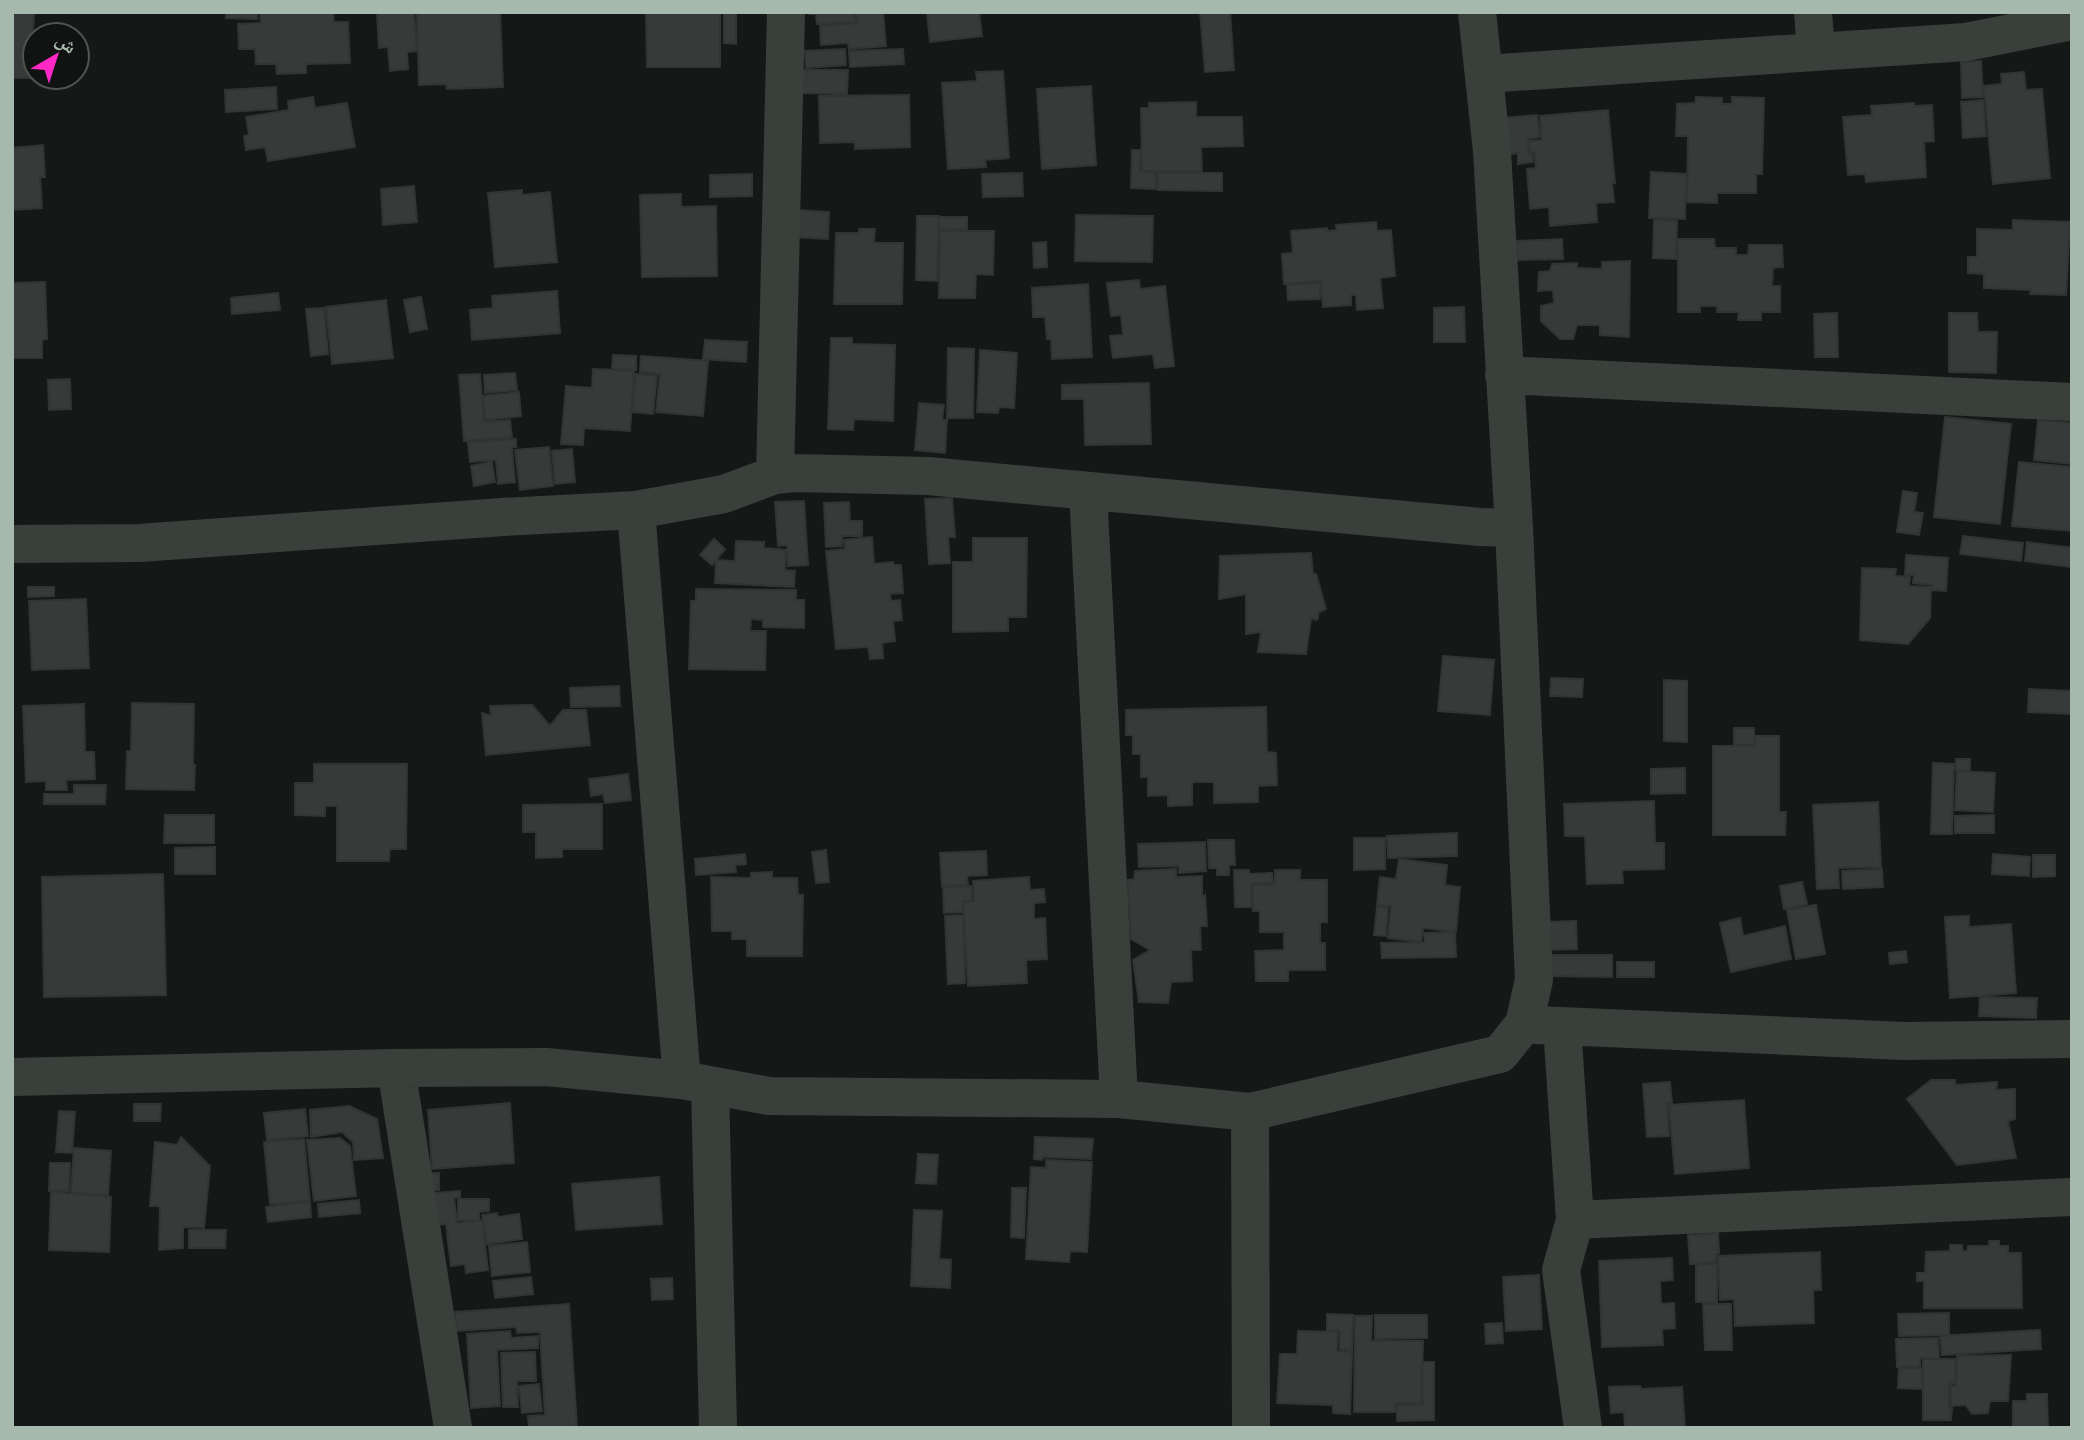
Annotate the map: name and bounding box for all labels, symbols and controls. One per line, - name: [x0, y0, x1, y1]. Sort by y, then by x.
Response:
- north arrow: [21, 21, 91, 91]
- text: ش: [51, 27, 82, 58]

